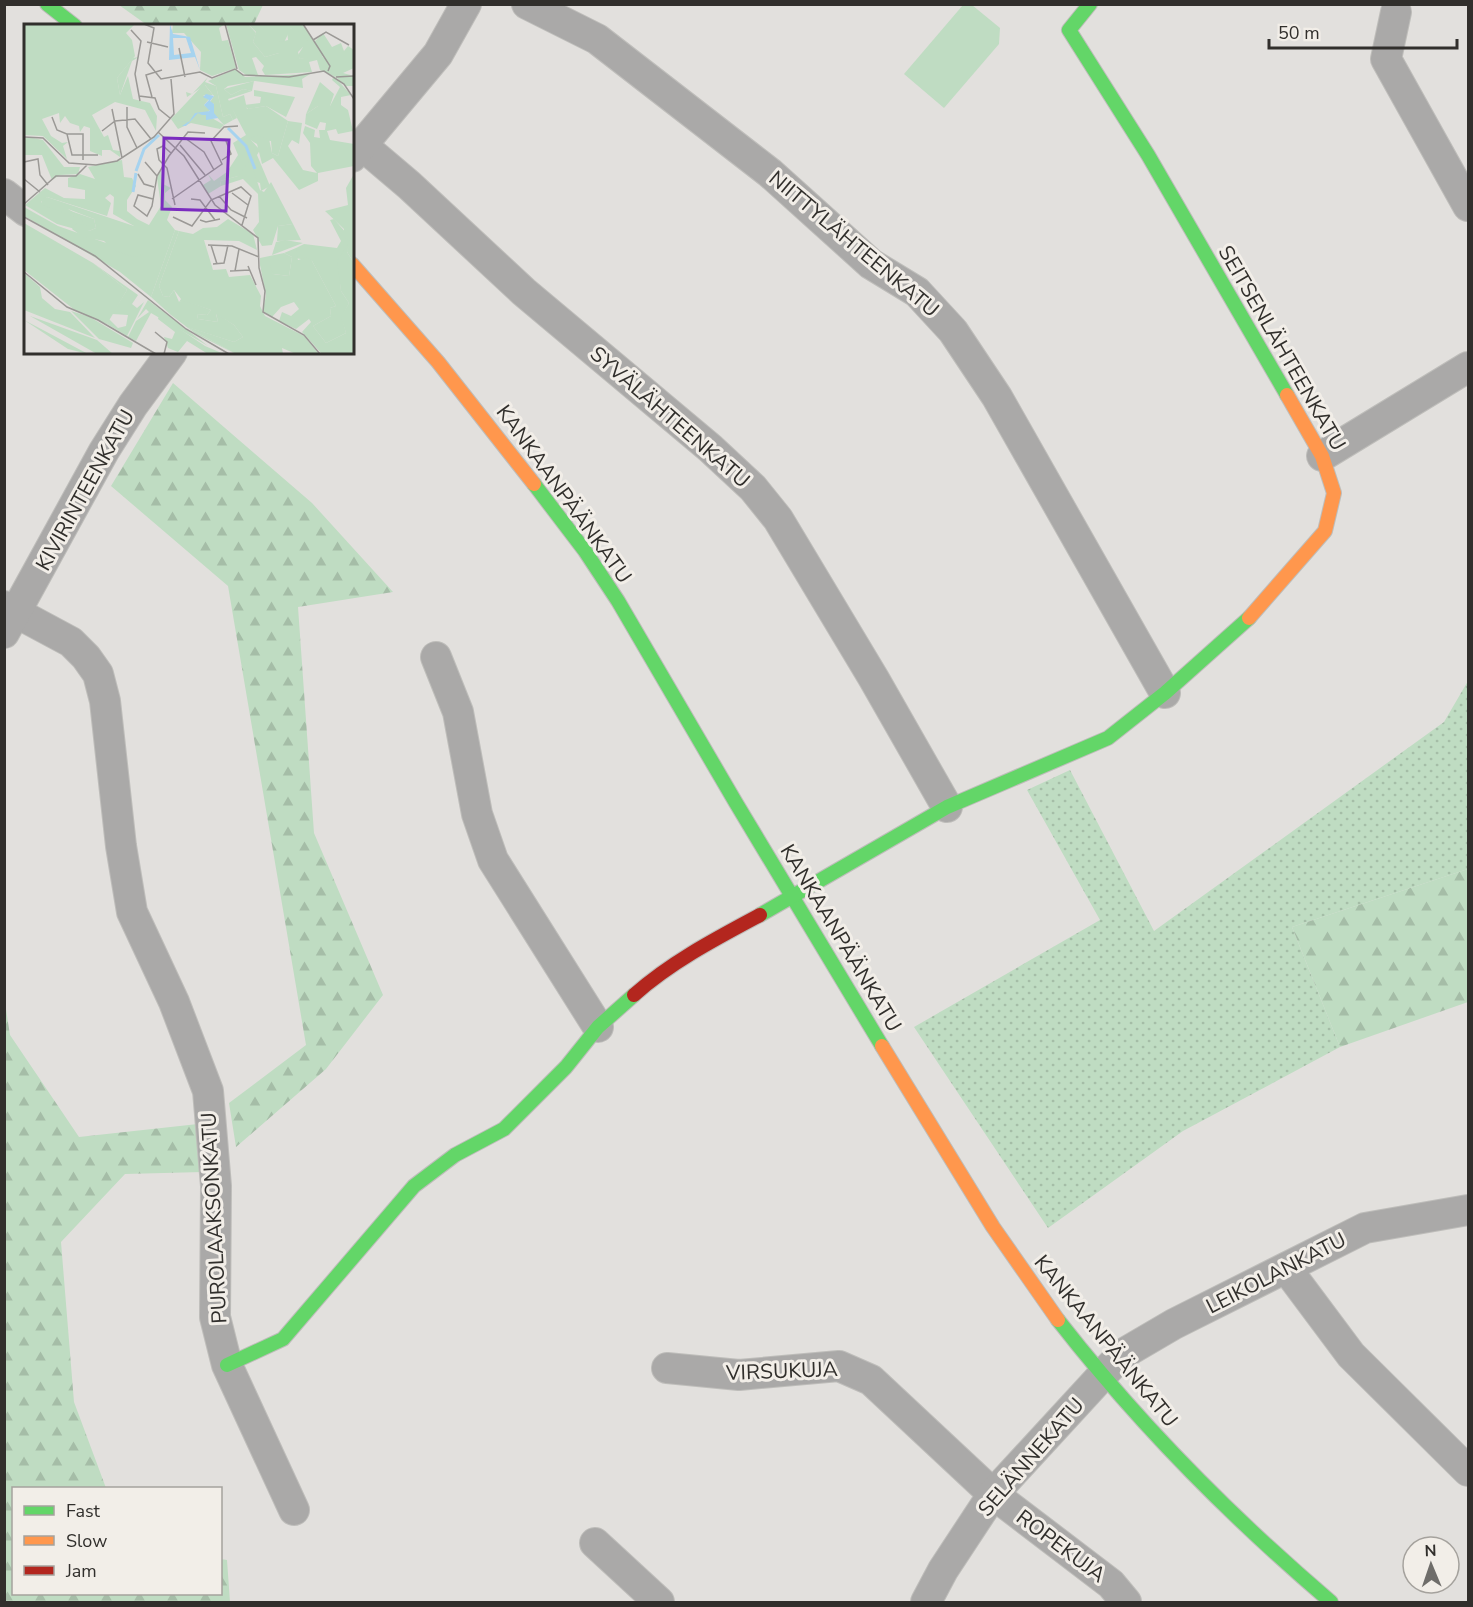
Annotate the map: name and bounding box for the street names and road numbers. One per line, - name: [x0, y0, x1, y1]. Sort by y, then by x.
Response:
- street label: NIITTYLÄHTEENKATU: [763, 165, 945, 323]
- street label: SEITSENLÄHTEENKATU: [1212, 240, 1352, 456]
- street label: SYVÄLÄHTEENKATU: [584, 340, 756, 494]
- street label: KANKAANPÄÄNKATU: [490, 399, 638, 589]
- street label: KIVIRINTEENKATU: [29, 404, 141, 576]
- street label: KANKAANPÄÄNKATU: [774, 839, 908, 1037]
- street label: PUROLAAKSONKATU: [194, 1112, 234, 1324]
- street label: LEIKOLANKATU: [1201, 1226, 1351, 1320]
- street label: KANKAANPÄÄNKATU: [1028, 1249, 1184, 1433]
- street label: VIRSUKUJA: [725, 1355, 838, 1387]
- street label: SELÄNNEKATU: [972, 1392, 1090, 1522]
- street label: ROPEKUJA: [1011, 1503, 1111, 1589]

